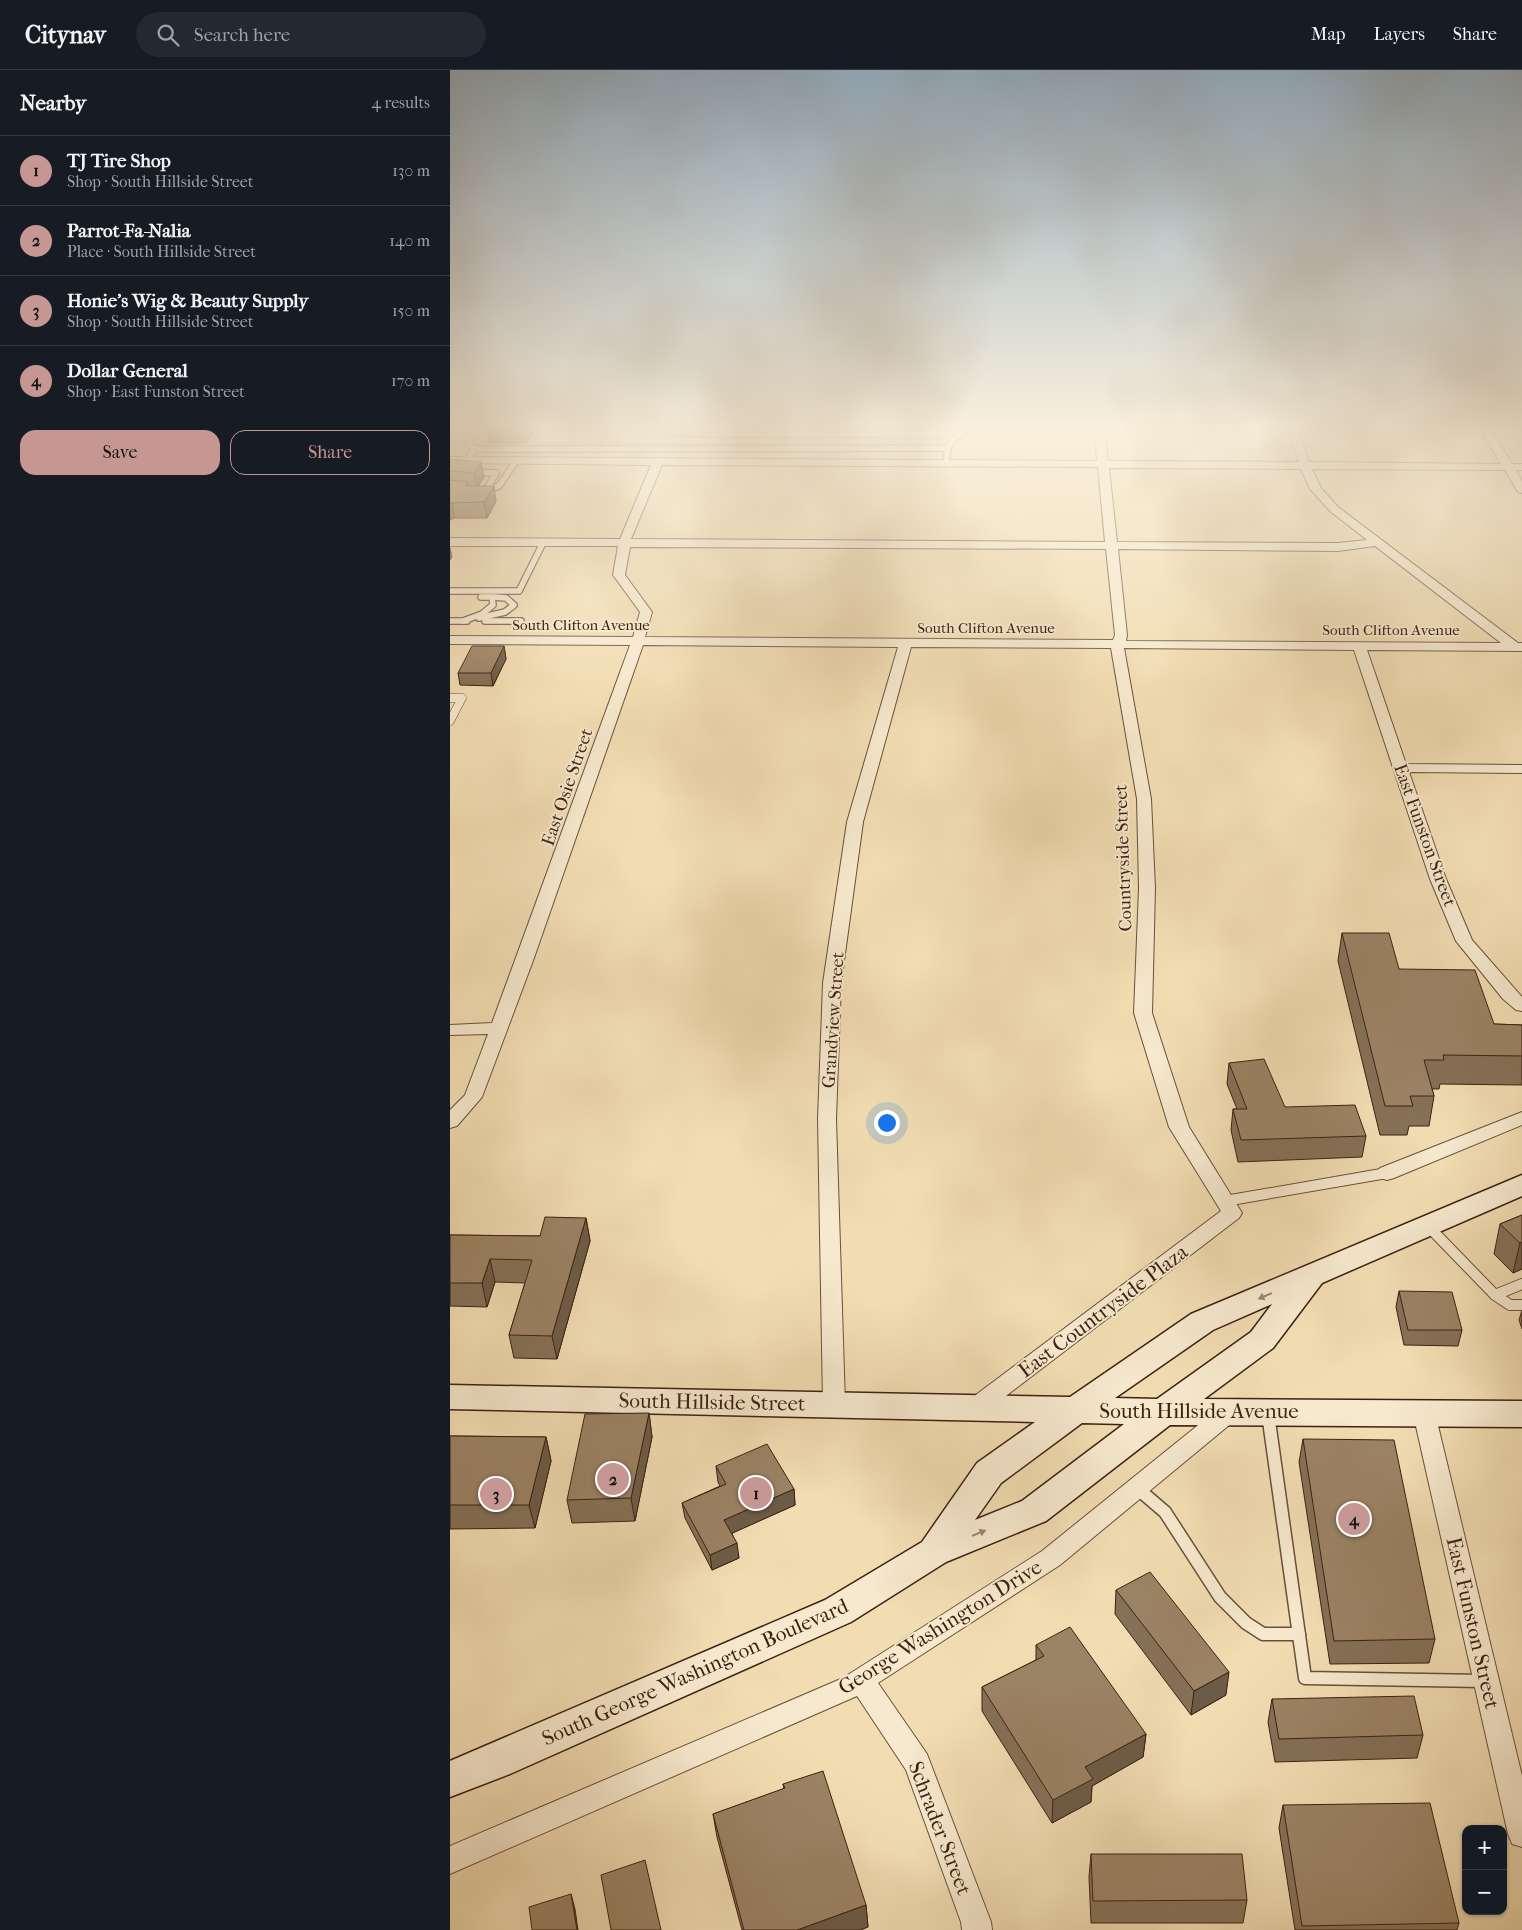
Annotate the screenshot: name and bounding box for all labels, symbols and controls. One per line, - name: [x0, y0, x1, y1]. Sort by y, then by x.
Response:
- search box: [136, 12, 486, 57]
- text: Citynav: [25, 21, 106, 49]
- icon: search: [154, 21, 182, 49]
- text: Search here: [194, 24, 290, 46]
- text: Map: [1311, 24, 1345, 45]
- text: Layers: [1373, 24, 1425, 45]
- text: Share: [1453, 24, 1497, 45]
- text: Nearby: [20, 91, 86, 115]
- text: 4 results: [372, 93, 430, 112]
- text: TJ Tire Shop: [67, 150, 171, 172]
- text: 1: [33, 161, 39, 180]
- text: 130 m: [392, 161, 430, 180]
- text: Shop · South Hillside Street: [67, 172, 253, 191]
- text: Parrot-Fa-Nalia: [67, 220, 191, 242]
- text: 2: [32, 231, 40, 250]
- text: 140 m: [389, 231, 430, 250]
- text: Place · South Hillside Street: [67, 242, 256, 261]
- text: Honie's Wig & Beauty Supply: [67, 290, 308, 312]
- text: 3: [33, 301, 39, 320]
- text: 150 m: [392, 301, 430, 320]
- text: Shop · South Hillside Street: [67, 312, 253, 331]
- text: Dollar General: [67, 360, 188, 382]
- text: 4: [31, 371, 41, 390]
- text: 170 m: [391, 371, 430, 390]
- text: Shop · East Funston Street: [67, 382, 245, 401]
- button: Save: [20, 430, 220, 475]
- button: Share: [230, 430, 430, 475]
- street label: South Clifton Avenue: [512, 616, 650, 634]
- street label: South Clifton Avenue: [917, 619, 1055, 637]
- street label: South Clifton Avenue: [1322, 621, 1460, 639]
- street label: East Osie Street: [538, 725, 598, 849]
- street label: East Funston Street: [1389, 761, 1460, 910]
- street label: Countryside Street: [1110, 784, 1137, 932]
- street label: Grandview Street: [818, 951, 849, 1089]
- your location: [874, 1110, 900, 1136]
- street label: East Countryside Plaza: [1014, 1239, 1193, 1382]
- one-way arrow: [1257, 1292, 1272, 1300]
- street label: South Hillside Street: [618, 1388, 806, 1416]
- street label: South Hillside Avenue: [1099, 1399, 1299, 1423]
- pin: 2: [597, 1460, 629, 1498]
- pin: 1: [740, 1474, 772, 1512]
- pin: 3: [480, 1475, 512, 1513]
- pin: 4: [1338, 1500, 1370, 1538]
- one-way arrow: [972, 1529, 987, 1537]
- street label: East Funston Street: [1442, 1535, 1505, 1712]
- street label: George Washington Drive: [834, 1555, 1046, 1699]
- street label: South George Washington Boulevard: [538, 1593, 852, 1751]
- street label: Schrader Street: [904, 1758, 977, 1899]
- map controls: [1462, 1825, 1507, 1915]
- button: +: [1462, 1825, 1507, 1870]
- button: −: [1462, 1870, 1507, 1915]

